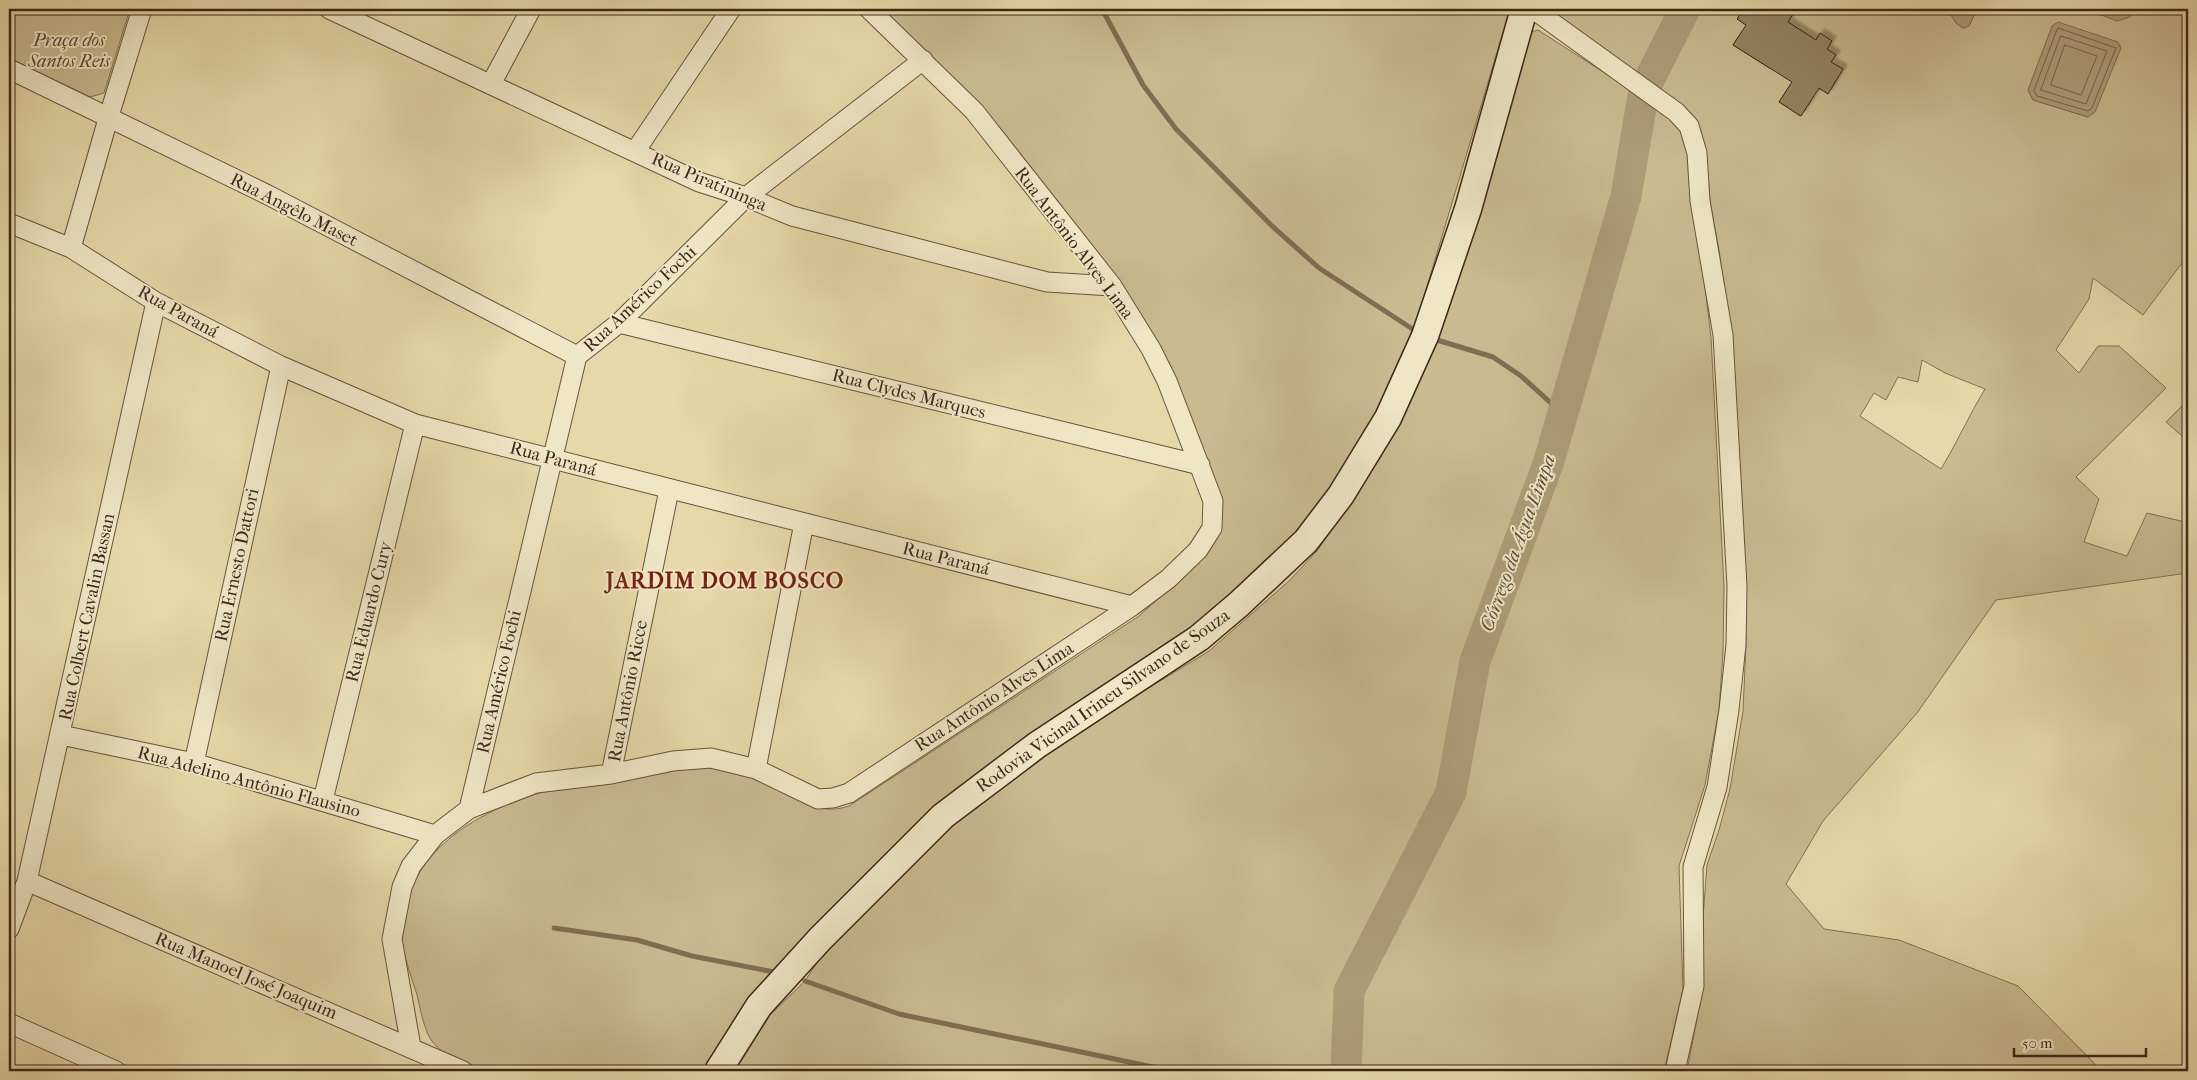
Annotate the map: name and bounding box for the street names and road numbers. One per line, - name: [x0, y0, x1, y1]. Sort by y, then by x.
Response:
- street label: Rua Piratininga: [648, 148, 770, 216]
- street label: Rua Antônio Alves Lima: [1010, 163, 1138, 324]
- street label: Rua Angêlo Maset: [227, 169, 362, 251]
- street label: Rua Américo Fochi: [579, 241, 701, 357]
- street label: Rua Paraná: [134, 281, 223, 343]
- street label: Rua Clydes Marques: [830, 365, 988, 423]
- street label: Rua Paraná: [507, 437, 599, 481]
- street label: Rua Ernesto Dattori: [211, 486, 264, 643]
- street label: Rua Colbert Cavalin Bassan: [55, 511, 119, 723]
- street label: Rua Eduardo Cury: [341, 538, 397, 684]
- street label: Rua Paraná: [900, 538, 992, 580]
- street label: Rodovia Vicinal Irineu Silvano de Souza: [972, 604, 1235, 797]
- street label: Rua Américo Fochi: [472, 608, 526, 756]
- street label: Rua Antônio Ricce: [604, 618, 652, 764]
- street label: Rua Antônio Alves Lima: [911, 637, 1078, 756]
- street label: Rua Adelino Antônio Flausino: [135, 742, 363, 822]
- street label: Rua Manoel José Joaquim: [152, 928, 340, 1024]

